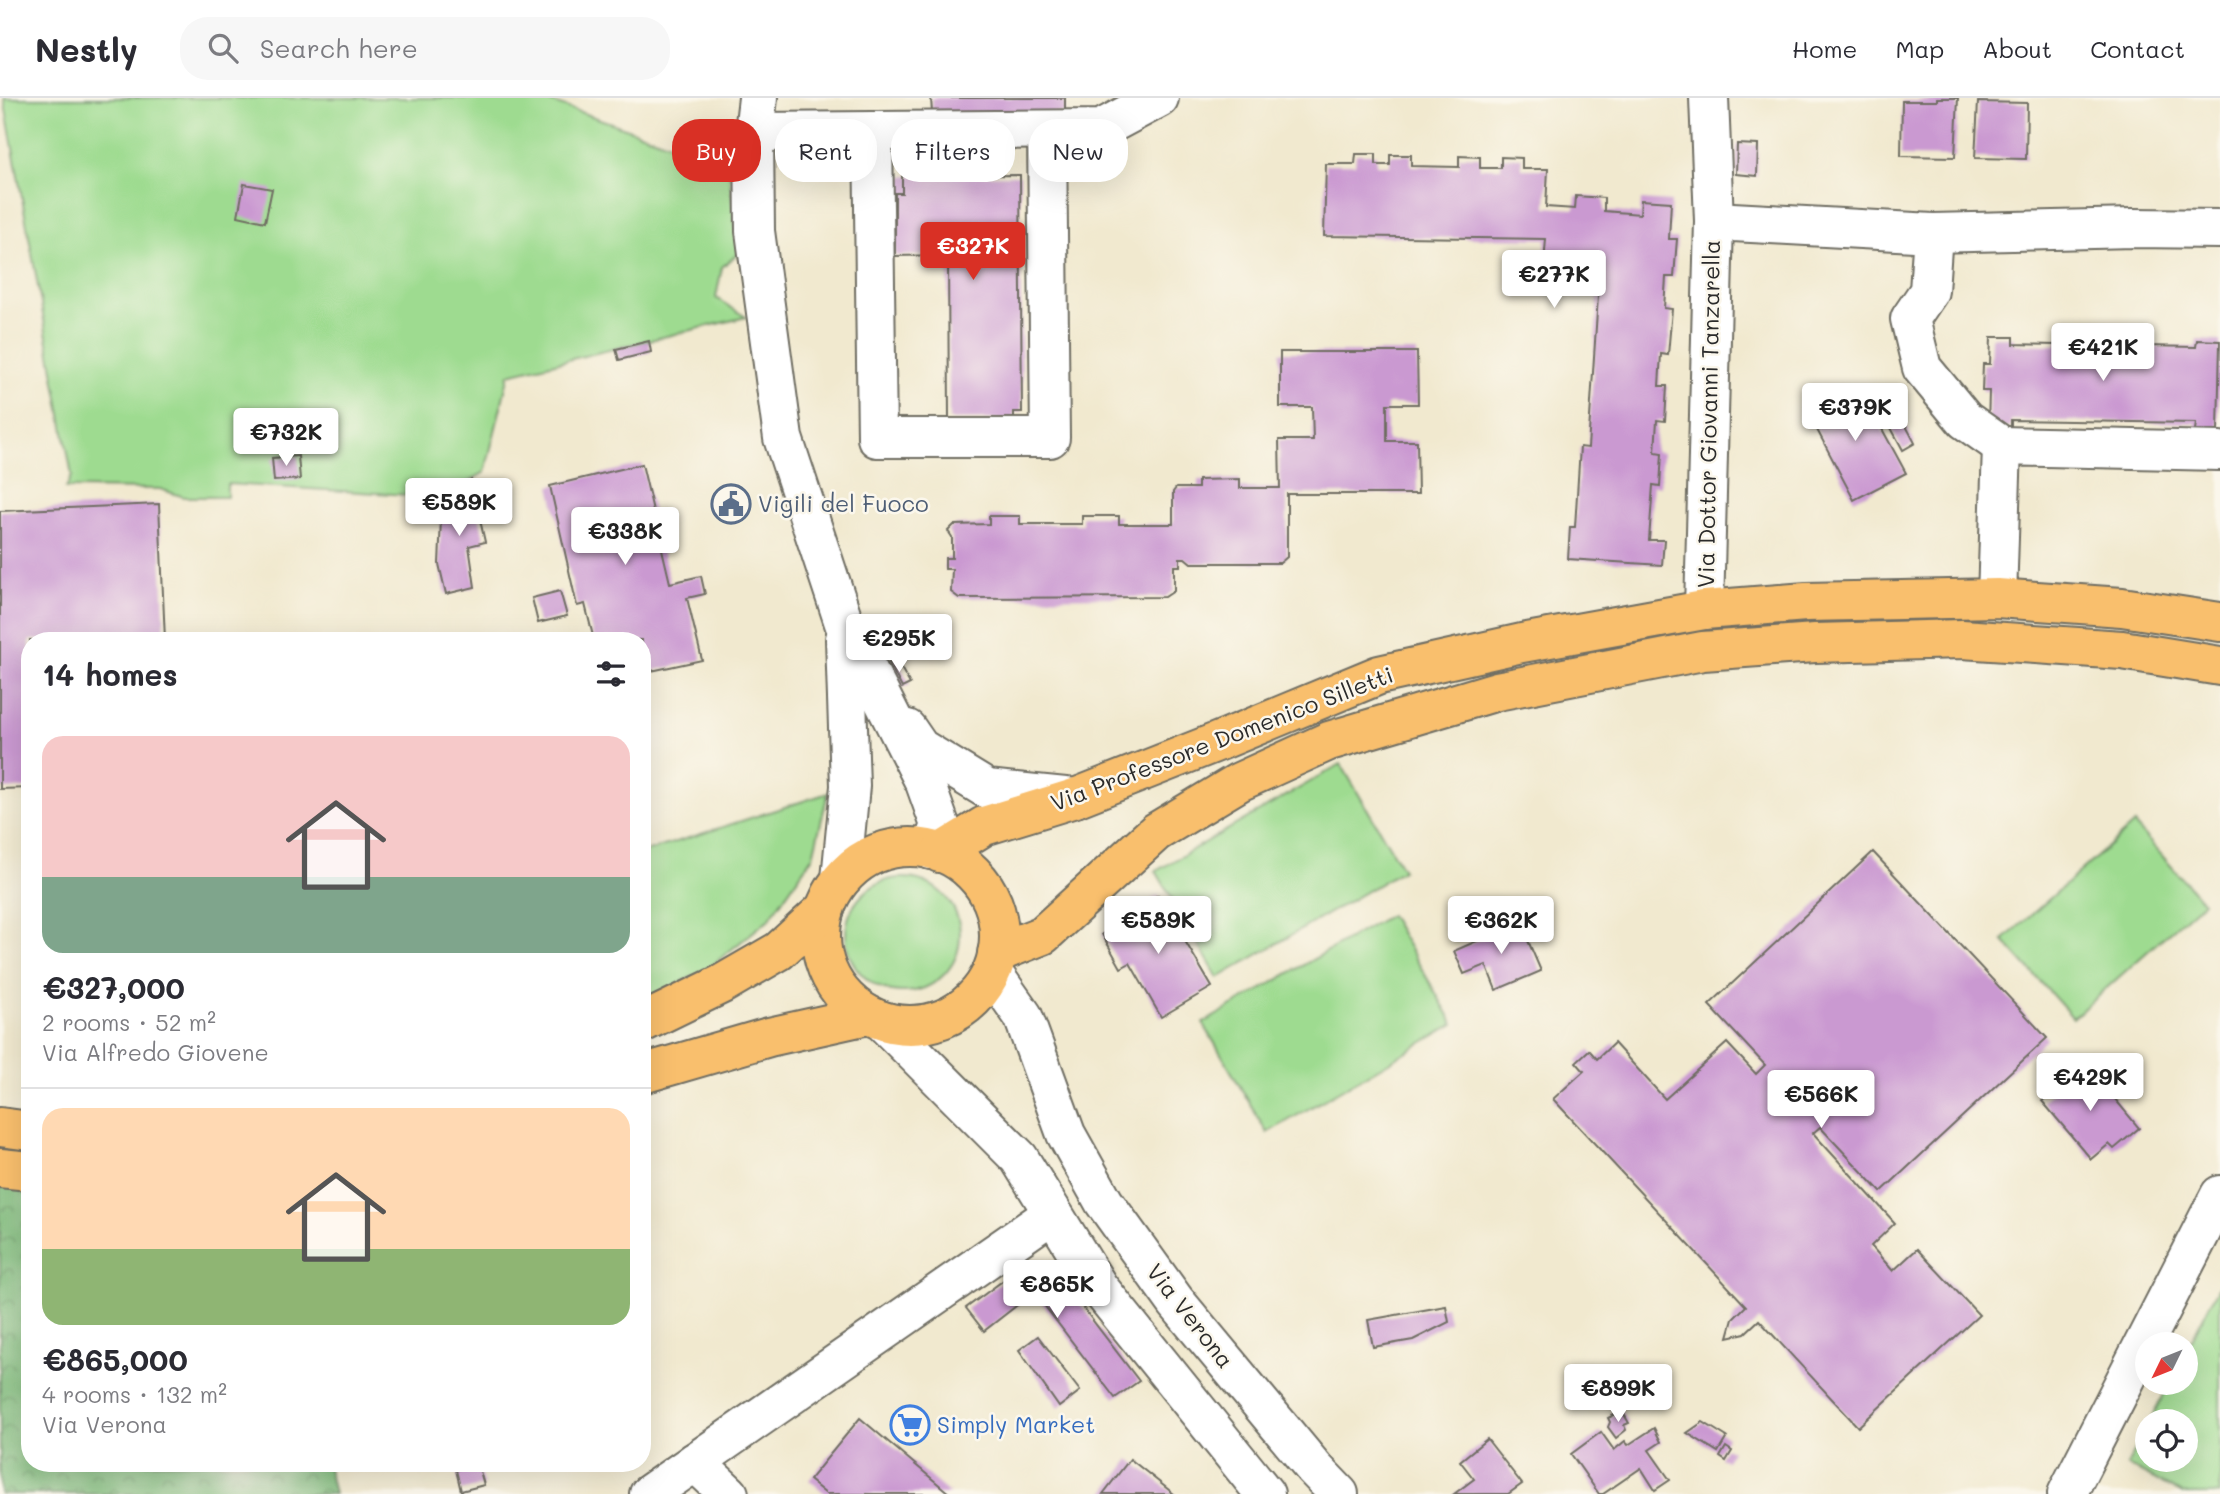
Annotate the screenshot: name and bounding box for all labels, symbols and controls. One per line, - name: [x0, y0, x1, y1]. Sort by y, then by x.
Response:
- search box: [180, 17, 670, 80]
- text: Nestly: [35, 27, 138, 70]
- icon: search: [204, 29, 242, 67]
- text: Search here: [260, 31, 418, 65]
- text: Home: [1792, 33, 1857, 64]
- text: Map: [1895, 33, 1944, 64]
- text: About: [1982, 33, 2052, 64]
- text: Contact: [2090, 33, 2185, 64]
- chip: Buy: [672, 119, 761, 182]
- chip: Rent: [775, 119, 877, 182]
- chip: Filters: [891, 119, 1015, 182]
- chip: New: [1029, 119, 1128, 182]
- pin: €327K: [924, 222, 1022, 282]
- text: €327K: [936, 230, 1010, 260]
- street label: Via Dottor Giovanni Tanzarella: [1690, 239, 1726, 588]
- pin: €277K: [1505, 250, 1603, 310]
- text: €277K: [1518, 258, 1590, 288]
- pin: €421K: [2054, 324, 2152, 383]
- text: €421K: [2067, 331, 2139, 361]
- pin: €379K: [1806, 384, 1904, 443]
- text: €379K: [1818, 391, 1892, 421]
- pin: €732K: [237, 408, 335, 468]
- text: €732K: [249, 416, 323, 446]
- pin: €589K: [410, 478, 508, 538]
- public building icon: Vigili del Fuoco: [710, 483, 752, 525]
- text: €589K: [421, 486, 497, 516]
- place label: Vigili del Fuoco: [758, 488, 929, 518]
- pin: €338K: [576, 508, 674, 567]
- text: €338K: [587, 515, 663, 545]
- pin: €295K: [850, 614, 948, 674]
- text: €295K: [862, 622, 936, 652]
- text: 14 homes: [42, 654, 178, 694]
- icon: filters: [592, 655, 630, 693]
- street label: Via Professore Domenico Silletti: [1046, 659, 1397, 817]
- icon: home: [273, 782, 399, 908]
- pin: €589K: [1109, 896, 1207, 956]
- pin: €362K: [1452, 896, 1550, 956]
- text: €589K: [1120, 904, 1196, 934]
- text: €362K: [1464, 904, 1538, 934]
- text: €327,000: [42, 967, 185, 1007]
- text: 2 rooms · 52 m²: [42, 1007, 216, 1037]
- text: Via Alfredo Giovene: [42, 1037, 269, 1067]
- pin: €429K: [2041, 1054, 2139, 1113]
- text: €429K: [2052, 1061, 2128, 1091]
- pin: €566K: [1772, 1070, 1870, 1130]
- text: €566K: [1783, 1078, 1859, 1108]
- icon: home: [273, 1154, 399, 1280]
- street label: Via Verona: [1141, 1257, 1241, 1374]
- pin: €865K: [1008, 1260, 1106, 1320]
- text: €865K: [1019, 1268, 1095, 1298]
- north arrow: [2135, 1332, 2198, 1395]
- map controls: [2135, 1332, 2198, 1472]
- text: €865,000: [42, 1339, 188, 1379]
- pin: €899K: [1569, 1364, 1667, 1424]
- text: €899K: [1580, 1372, 1656, 1402]
- text: 4 rooms · 132 m²: [42, 1379, 227, 1409]
- supermarket icon: Simply Market: [889, 1404, 931, 1446]
- text: Via Verona: [42, 1409, 167, 1439]
- place label: Simply Market: [937, 1409, 1095, 1439]
- button: locate: [2135, 1409, 2198, 1472]

